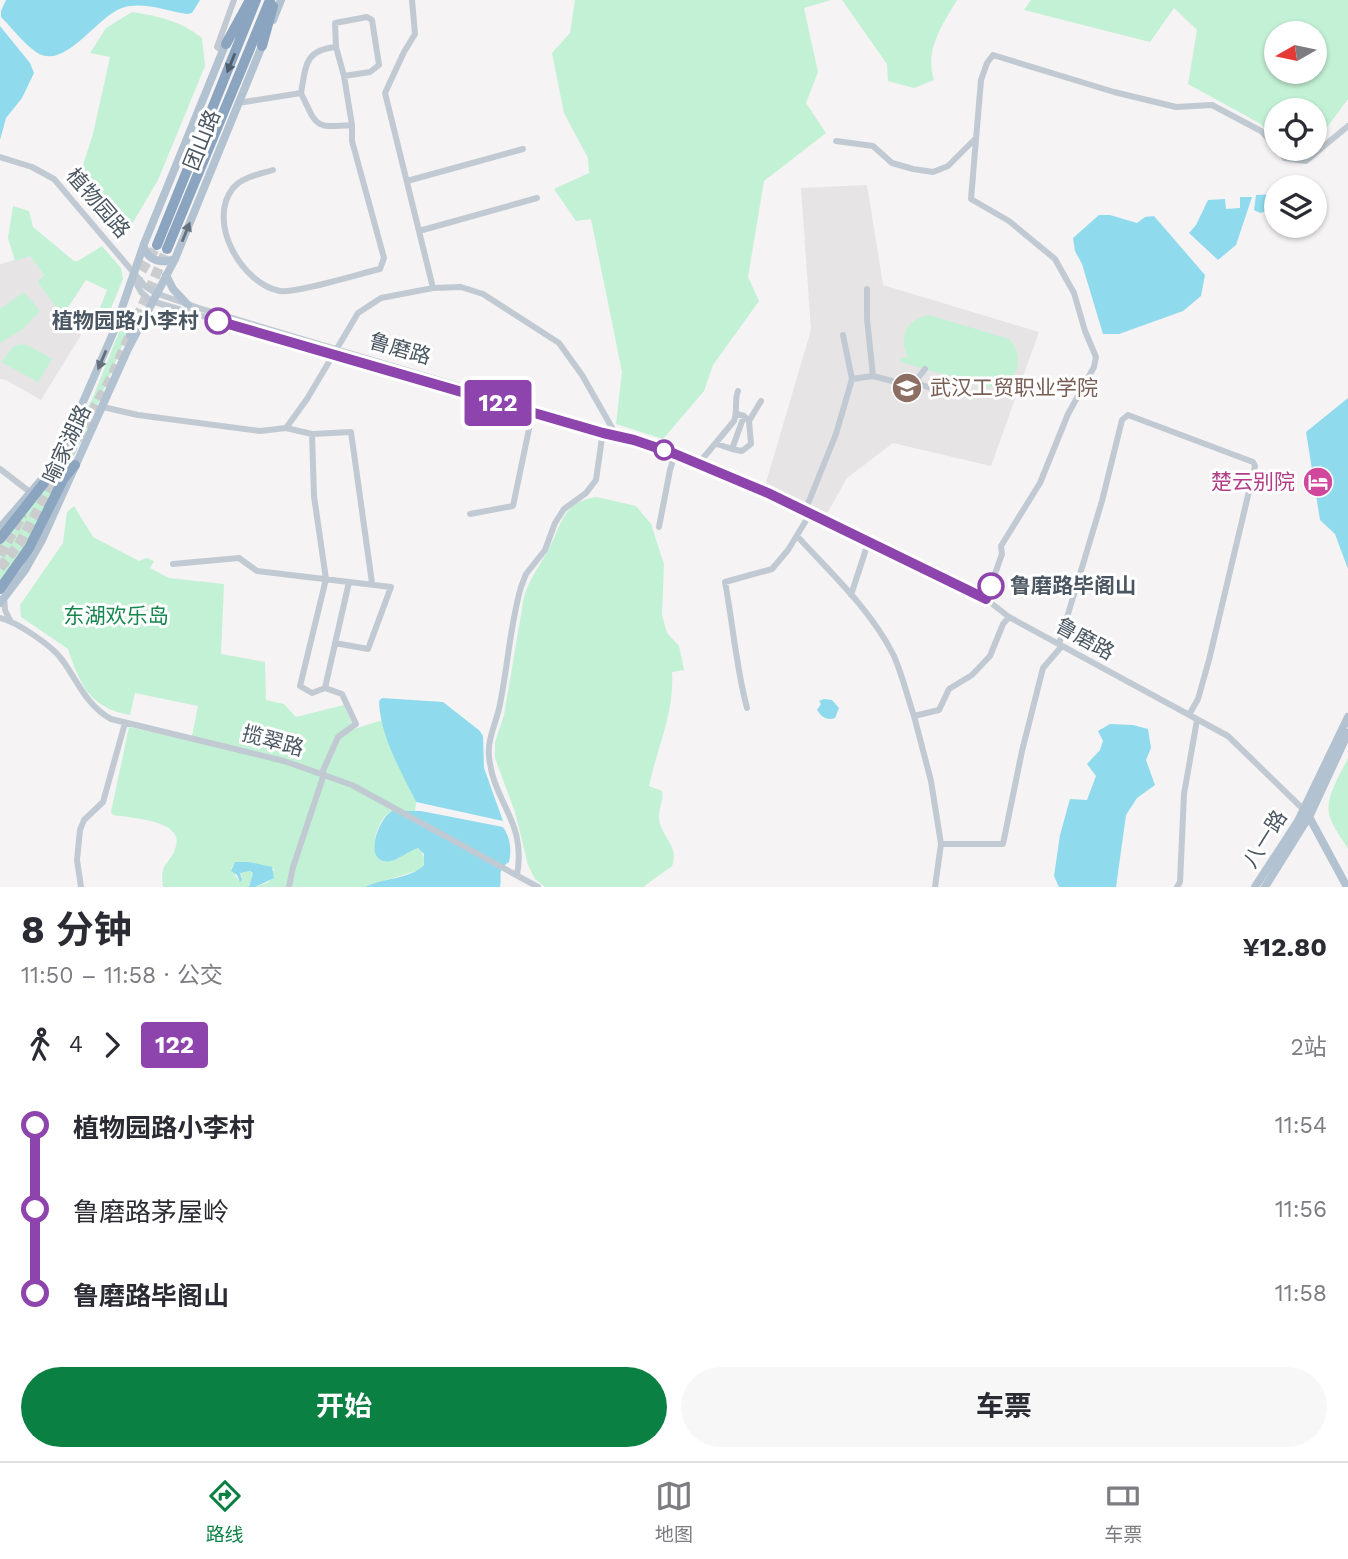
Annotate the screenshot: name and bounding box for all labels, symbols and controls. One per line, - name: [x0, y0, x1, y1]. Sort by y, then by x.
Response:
- north arrow: [1264, 21, 1326, 84]
- map controls: [1264, 21, 1327, 238]
- one-way arrow: [225, 53, 236, 74]
- button: locate: [1264, 98, 1327, 161]
- street label: 团山路: [178, 106, 225, 174]
- street label: 植物园路: [61, 163, 135, 243]
- button: layers: [1264, 175, 1327, 238]
- one-way arrow: [180, 221, 191, 242]
- place label: 植物园路小李村: [52, 308, 199, 333]
- marker: 植物园路小李村: [205, 308, 231, 334]
- street label: 鲁磨路: [366, 328, 434, 369]
- one-way arrow: [97, 350, 108, 371]
- school or university icon: 武汉工贸职业学院: [890, 371, 924, 405]
- place label: 武汉工贸职业学院: [930, 375, 1098, 400]
- line badge: 122: [458, 380, 538, 426]
- text: 122: [479, 389, 517, 417]
- street label: 喻家湖路: [37, 400, 96, 487]
- unlabelled marker: [654, 440, 674, 460]
- hotel icon: 楚云别院: [1301, 465, 1335, 499]
- place label: 楚云别院: [1211, 469, 1295, 494]
- marker: 鲁磨路毕阁山: [978, 573, 1004, 599]
- place label: 鲁磨路毕阁山: [1010, 573, 1136, 598]
- park label: 东湖欢乐岛: [64, 603, 169, 628]
- street label: 鲁磨路: [1052, 612, 1119, 665]
- street label: 揽翠路: [239, 720, 307, 761]
- street label: 八一路: [1237, 805, 1292, 872]
- text: 8 分钟: [21, 908, 132, 952]
- text: ¥12.80: [1242, 932, 1327, 962]
- text: 11:50 – 11:58 · 公交: [21, 962, 223, 989]
- icon: walk: [21, 1026, 59, 1064]
- icon: forward: [93, 1026, 131, 1064]
- text: 4: [69, 1031, 83, 1058]
- text: 122: [155, 1031, 194, 1059]
- text: 2站: [1291, 1034, 1327, 1061]
- text: 11:54: [1275, 1112, 1327, 1139]
- text: 植物园路小李村: [73, 1113, 255, 1143]
- text: 11:56: [1275, 1196, 1327, 1223]
- text: 鲁磨路茅屋岭: [73, 1197, 229, 1227]
- text: 11:58: [1275, 1280, 1327, 1307]
- text: 鲁磨路毕阁山: [73, 1281, 229, 1311]
- button: 开始: [21, 1367, 667, 1447]
- button: 车票: [681, 1367, 1327, 1447]
- tab: 路线: [206, 1477, 244, 1546]
- tab: 地图: [655, 1477, 693, 1546]
- tab: 车票: [1104, 1477, 1142, 1546]

